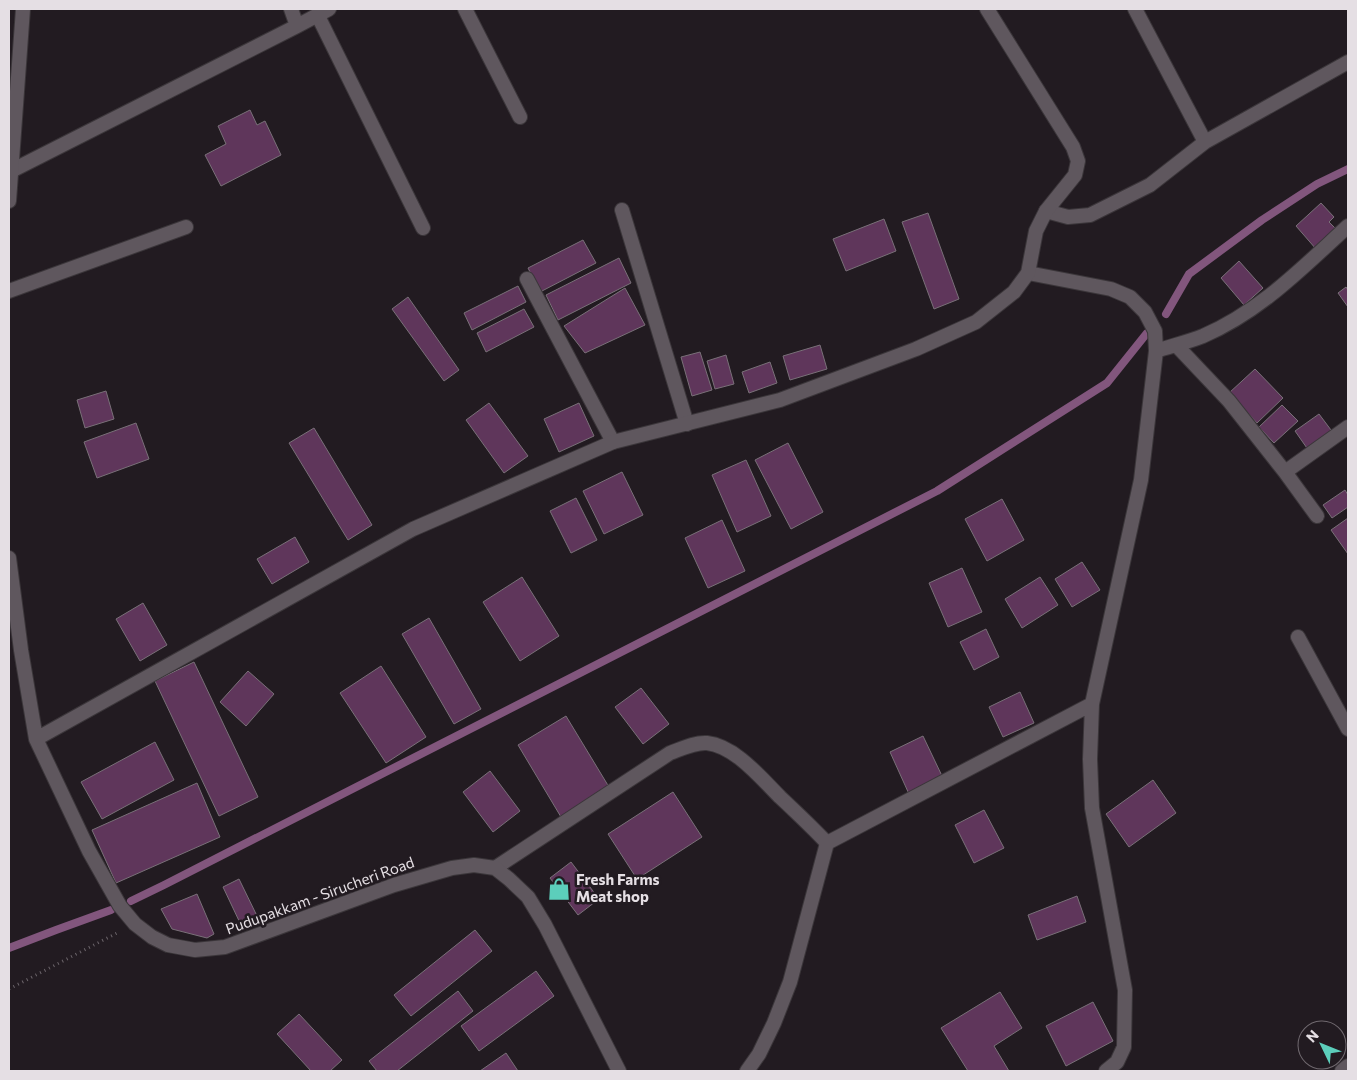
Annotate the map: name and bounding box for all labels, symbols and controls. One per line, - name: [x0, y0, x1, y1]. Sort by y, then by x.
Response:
- street label: Pudupakkam - Sirucheri Road: [223, 852, 416, 938]
- place label: Fresh Farms Meat shop: [576, 870, 659, 905]
- shop icon: Fresh Farms Meat shop: [546, 876, 572, 902]
- north arrow: [1297, 1020, 1347, 1070]
- text: N: [1302, 1026, 1322, 1045]

